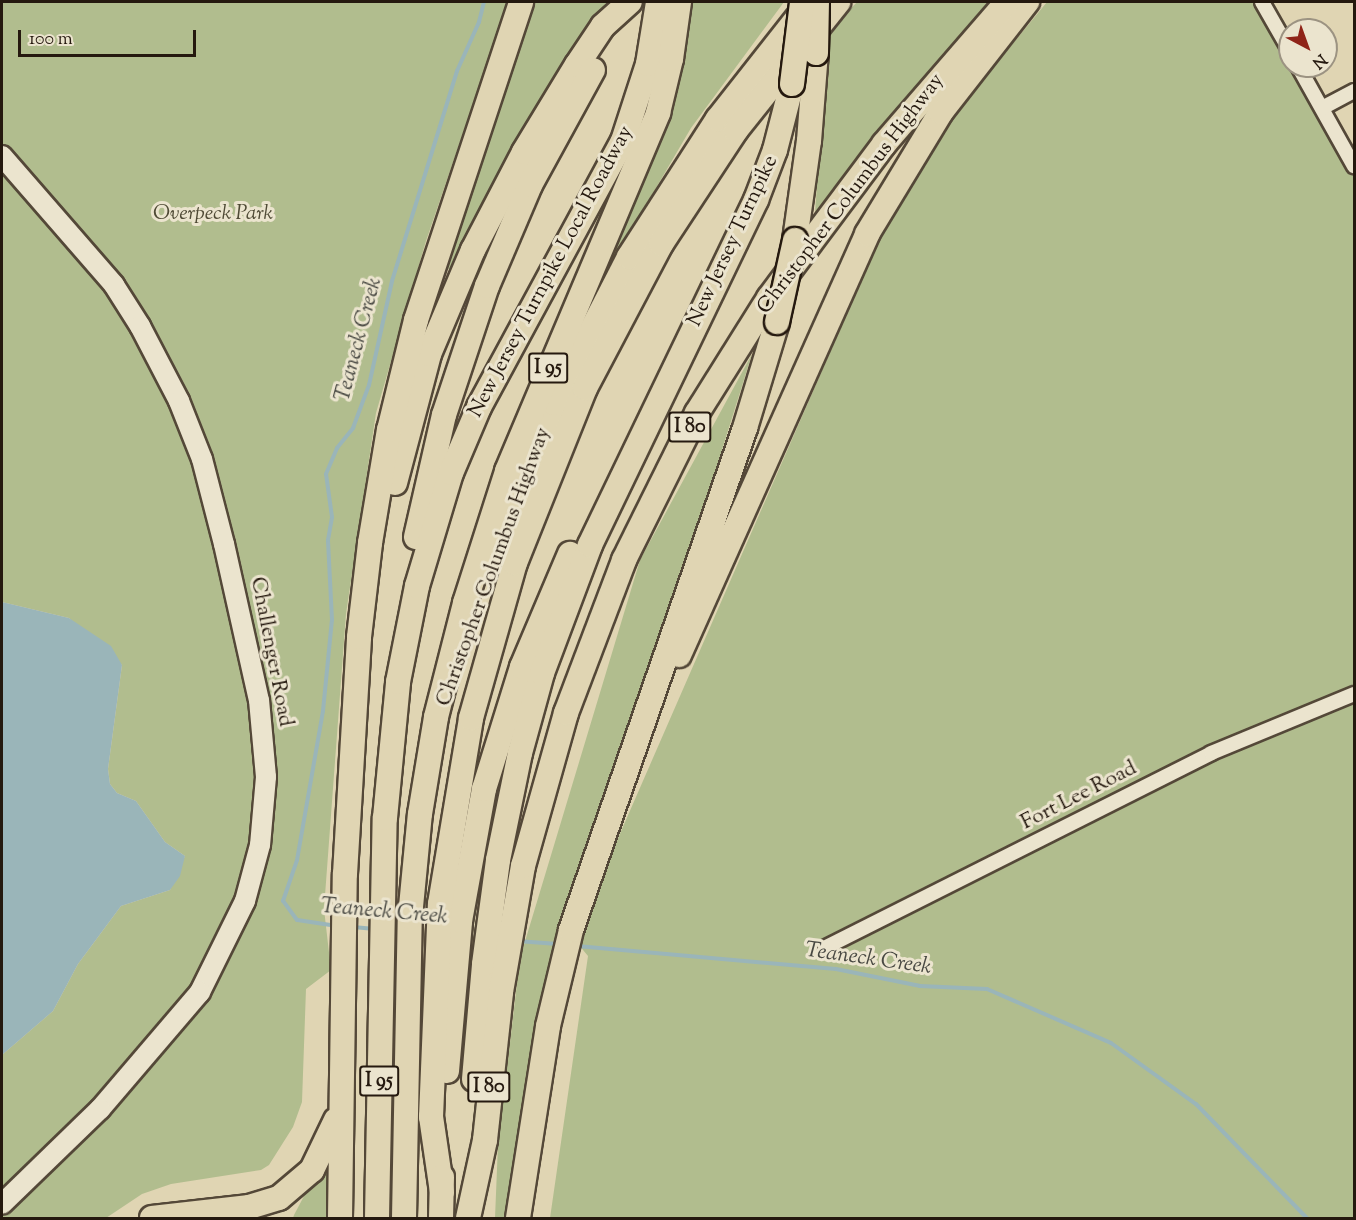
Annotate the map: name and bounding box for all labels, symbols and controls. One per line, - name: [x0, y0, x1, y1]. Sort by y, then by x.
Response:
- scale bar: [21, 18, 200, 56]
- north arrow: [1278, 18, 1338, 78]
- text: 100 m: [29, 27, 73, 53]
- text: N: [1306, 48, 1331, 73]
- street label: Christopher Columbus Highway: [752, 69, 950, 319]
- street label: New Jersey Turnpike Local Roadway: [463, 122, 639, 422]
- street label: New Jersey Turnpike: [682, 151, 784, 331]
- park label: Overpeck Park: [153, 201, 273, 227]
- water label: Teaneck Creek: [331, 275, 389, 405]
- road number: I 95: [527, 351, 569, 385]
- road number: I 80: [668, 410, 712, 444]
- street label: Christopher Columbus Highway: [432, 424, 556, 710]
- street label: Challenger Road: [244, 575, 298, 729]
- street label: Fort Lee Road: [1017, 756, 1141, 836]
- water label: Teaneck Creek: [320, 894, 448, 932]
- water label: Teaneck Creek: [803, 938, 933, 982]
- road number: I 95: [358, 1064, 400, 1098]
- road number: I 80: [466, 1070, 512, 1104]

